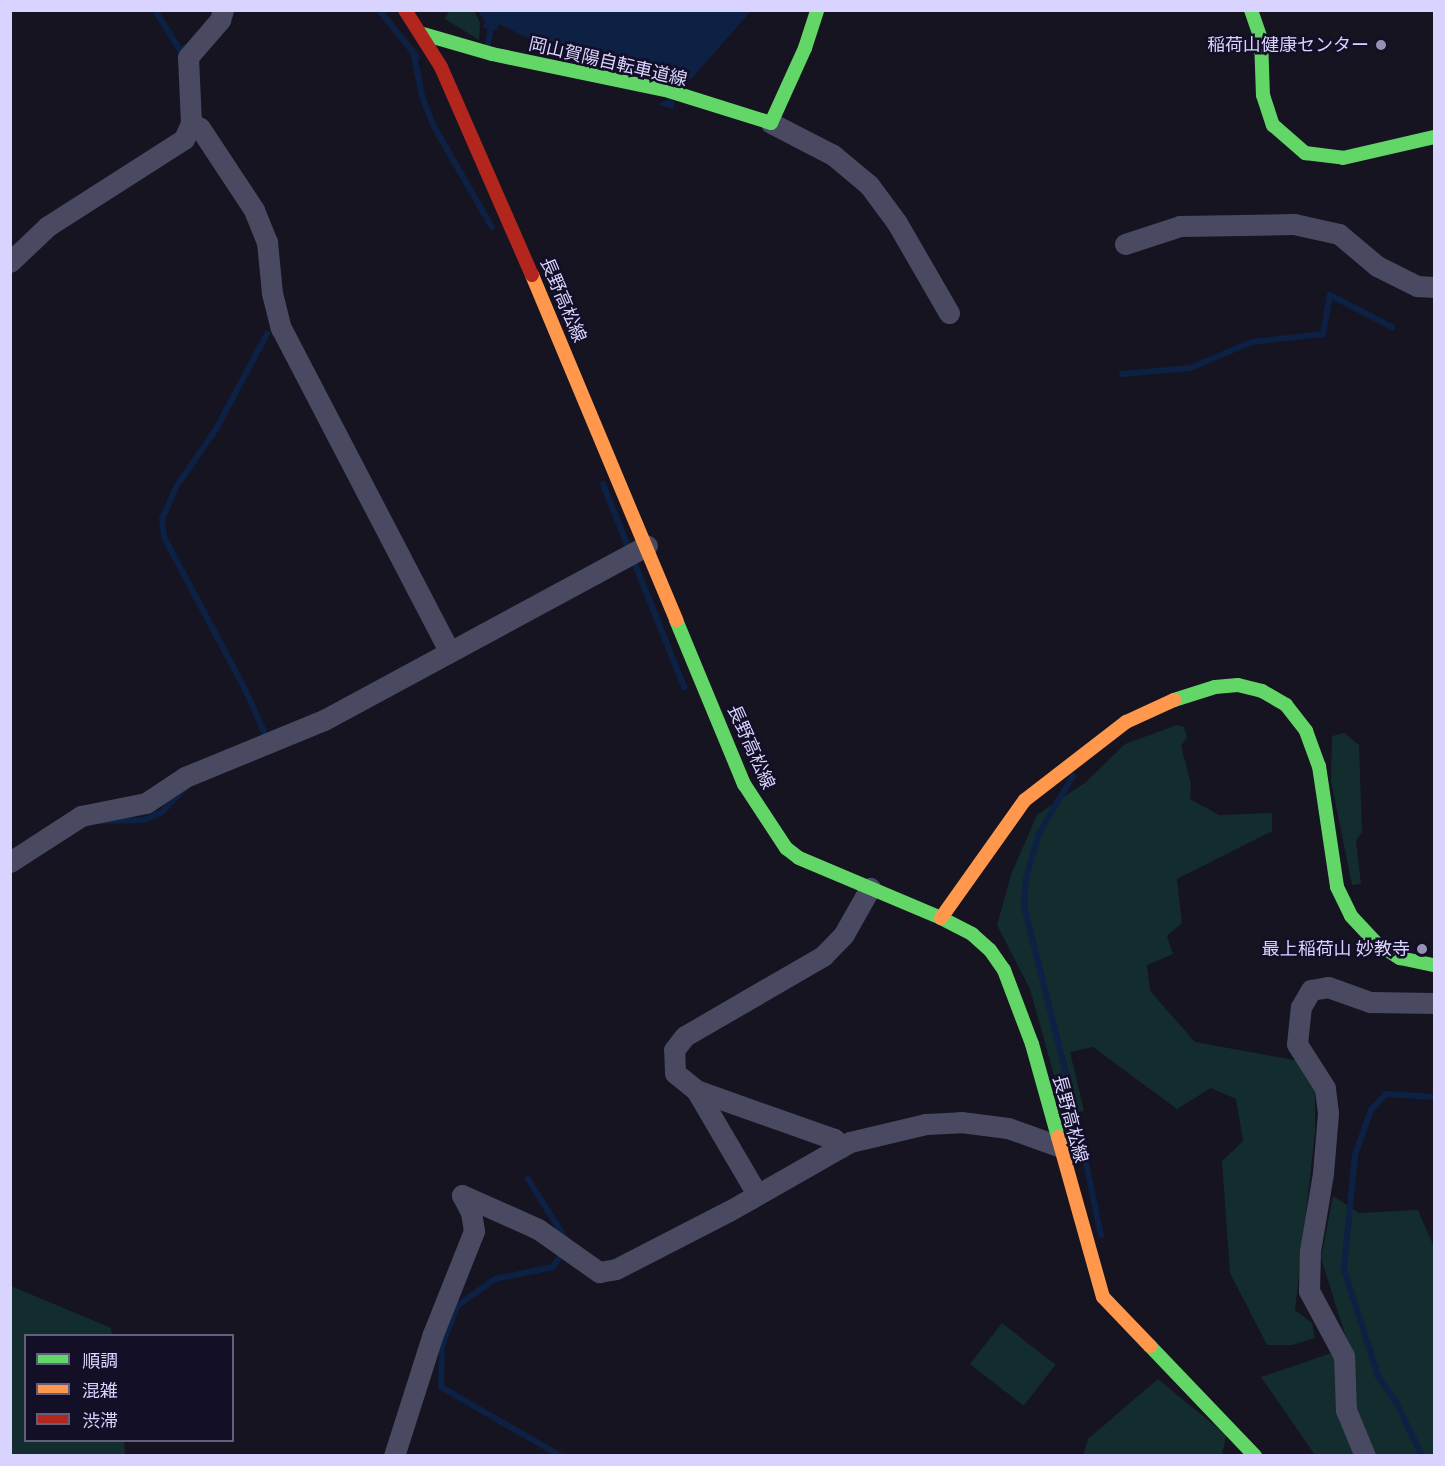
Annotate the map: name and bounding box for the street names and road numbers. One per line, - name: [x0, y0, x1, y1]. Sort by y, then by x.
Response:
- street label: 岡山賀陽自転車道線: [527, 33, 689, 91]
- street label: 長野高松線: [535, 254, 591, 346]
- street label: 長野高松線: [723, 701, 779, 793]
- street label: 長野高松線: [1048, 1073, 1092, 1165]

